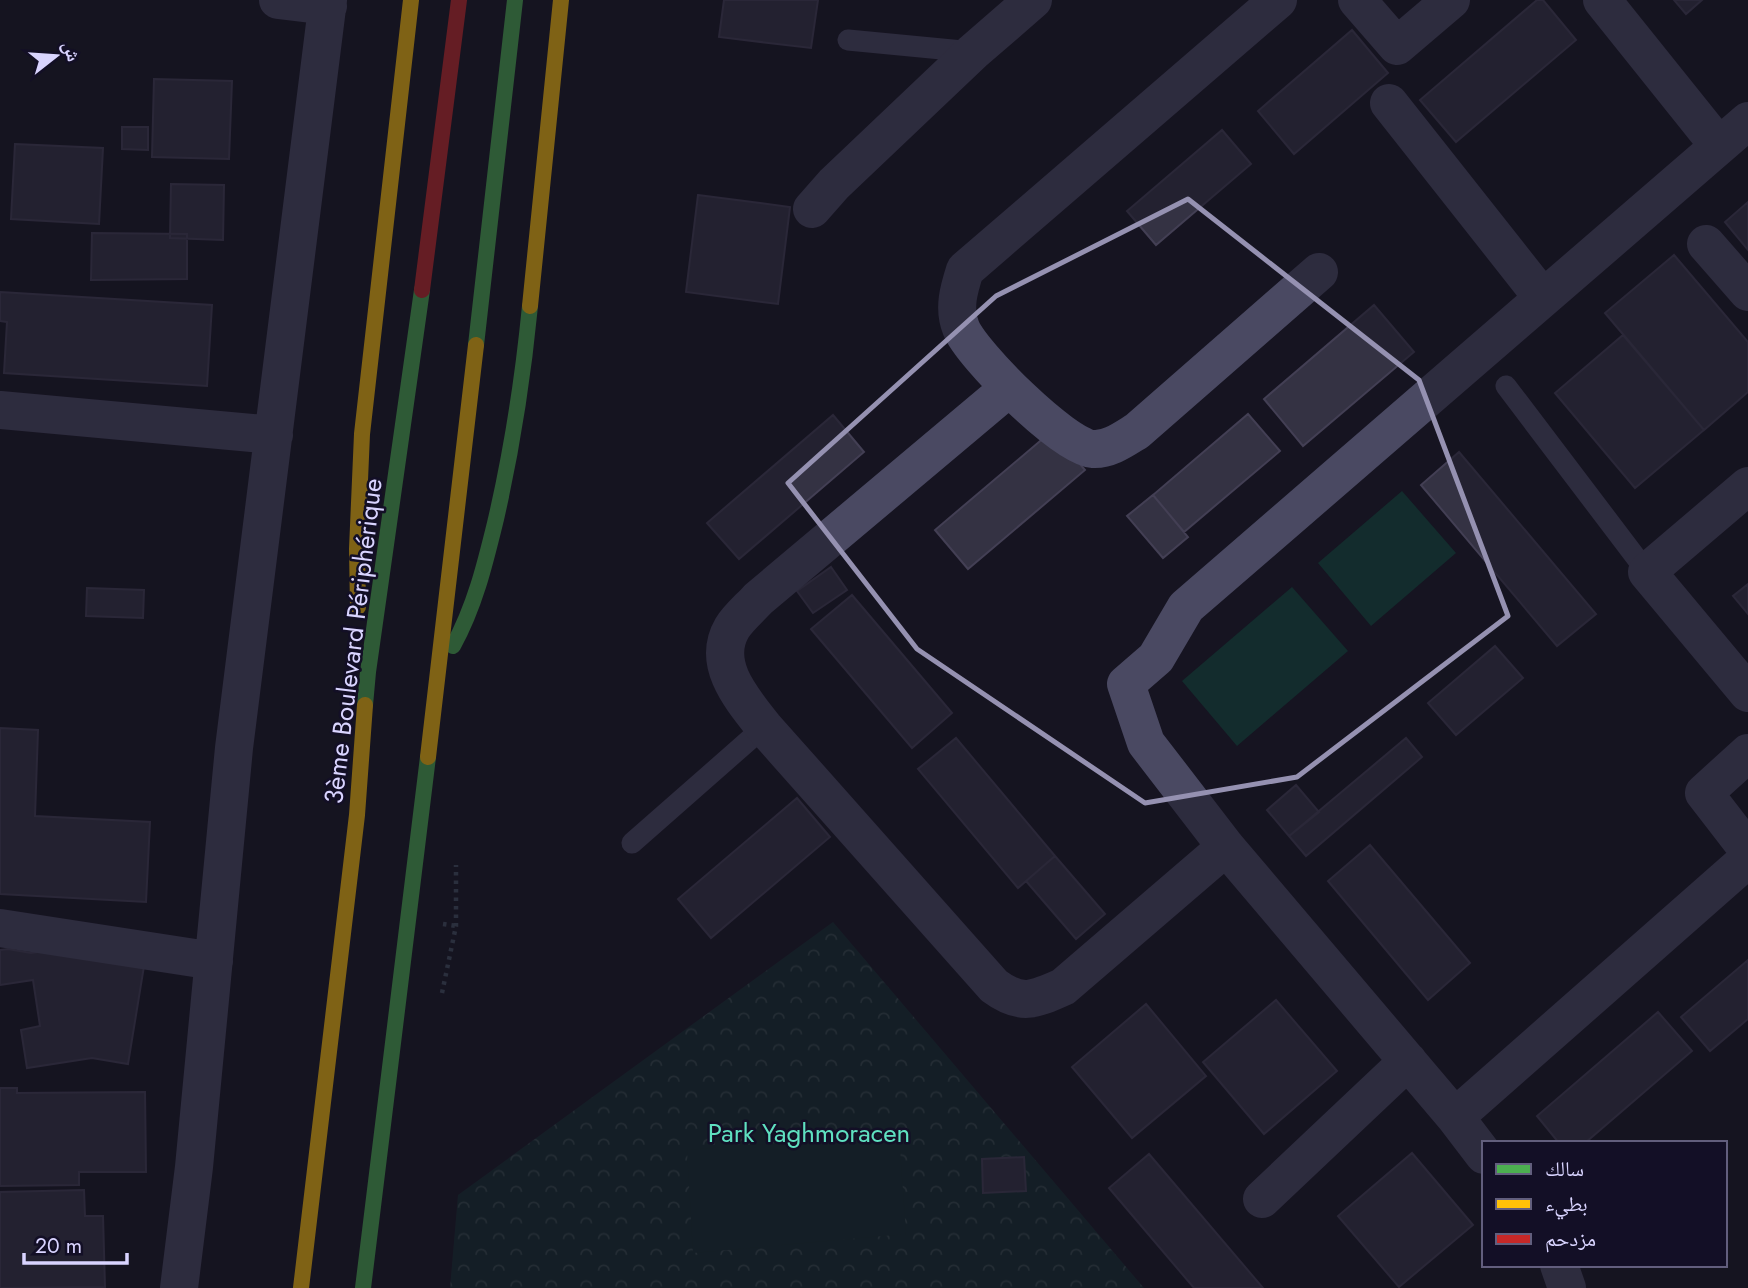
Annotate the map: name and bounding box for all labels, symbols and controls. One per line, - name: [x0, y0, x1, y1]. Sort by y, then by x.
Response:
- north arrow: [21, 21, 91, 91]
- text: ش: [56, 38, 88, 65]
- street label: 3ème Boulevard Périphérique: [314, 476, 392, 806]
- park label: Park Yaghmoracen: [708, 1114, 910, 1152]
- legend: [1482, 1141, 1727, 1267]
- text: سالك: [1545, 1154, 1584, 1184]
- text: بطيء: [1545, 1189, 1588, 1220]
- scale bar: [24, 1222, 128, 1266]
- text: مزدحم: [1545, 1224, 1596, 1254]
- text: 20 m: [35, 1231, 82, 1261]

